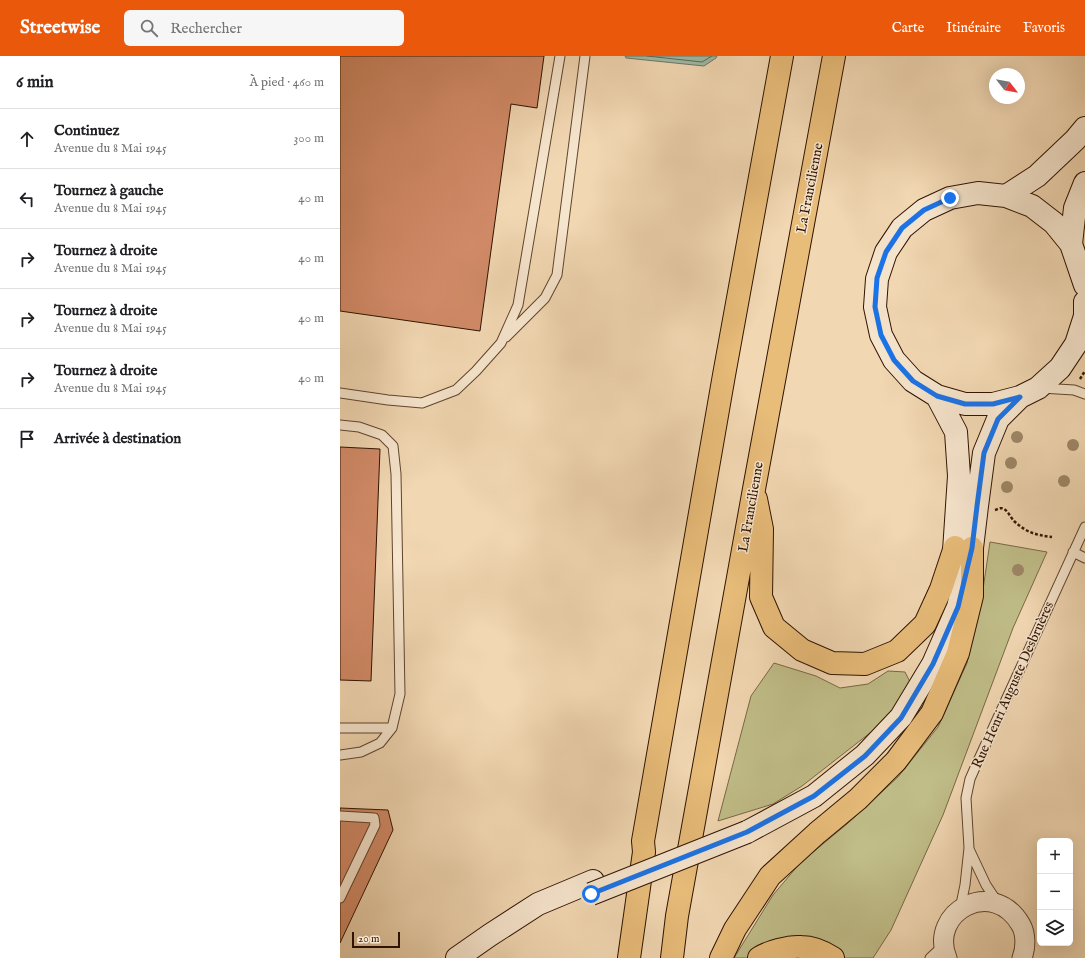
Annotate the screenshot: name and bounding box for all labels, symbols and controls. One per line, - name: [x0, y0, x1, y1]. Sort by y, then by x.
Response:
- search box: [124, 10, 404, 46]
- text: Streetwise: [20, 16, 100, 40]
- icon: search: [138, 17, 160, 39]
- text: Rechercher: [170, 19, 242, 38]
- text: Carte: [892, 19, 924, 37]
- text: Itinéraire: [946, 19, 1001, 37]
- text: Favoris: [1023, 19, 1065, 37]
- north arrow: [989, 68, 1025, 104]
- text: 6 min: [16, 72, 54, 93]
- text: À pied · 460 m: [249, 74, 324, 91]
- text: Continuez: [54, 121, 119, 140]
- icon: ahead: [16, 128, 38, 150]
- text: 300 m: [293, 130, 324, 147]
- text: Avenue du 8 Mai 1945: [54, 140, 167, 157]
- street label: La Francilienne: [792, 141, 828, 235]
- text: Tournez à gauche: [54, 181, 163, 200]
- icon: left: [16, 188, 38, 210]
- route end: [941, 189, 959, 207]
- text: 40 m: [298, 190, 324, 207]
- text: Avenue du 8 Mai 1945: [54, 200, 167, 217]
- text: Tournez à droite: [54, 241, 157, 260]
- icon: right: [16, 248, 38, 270]
- text: 40 m: [298, 250, 324, 267]
- text: Avenue du 8 Mai 1945: [54, 260, 167, 277]
- text: Tournez à droite: [54, 301, 157, 320]
- icon: right: [16, 308, 38, 330]
- text: 40 m: [298, 310, 324, 327]
- text: Avenue du 8 Mai 1945: [54, 320, 167, 337]
- text: Tournez à droite: [54, 361, 157, 380]
- icon: right: [16, 368, 38, 390]
- text: 40 m: [298, 370, 324, 387]
- text: Avenue du 8 Mai 1945: [54, 380, 167, 397]
- icon: arrive: [16, 428, 38, 450]
- text: Arrivée à destination: [54, 429, 181, 448]
- street label: La Francilienne: [734, 460, 768, 554]
- street label: Rue Henri Auguste Desbruères: [968, 599, 1058, 771]
- map controls: [1037, 838, 1073, 946]
- button: +: [1037, 838, 1073, 874]
- button: −: [1037, 874, 1073, 910]
- route start: [582, 885, 600, 903]
- button: layers: [1037, 910, 1073, 946]
- scale bar: [352, 930, 400, 949]
- text: 20 m: [358, 932, 379, 946]

